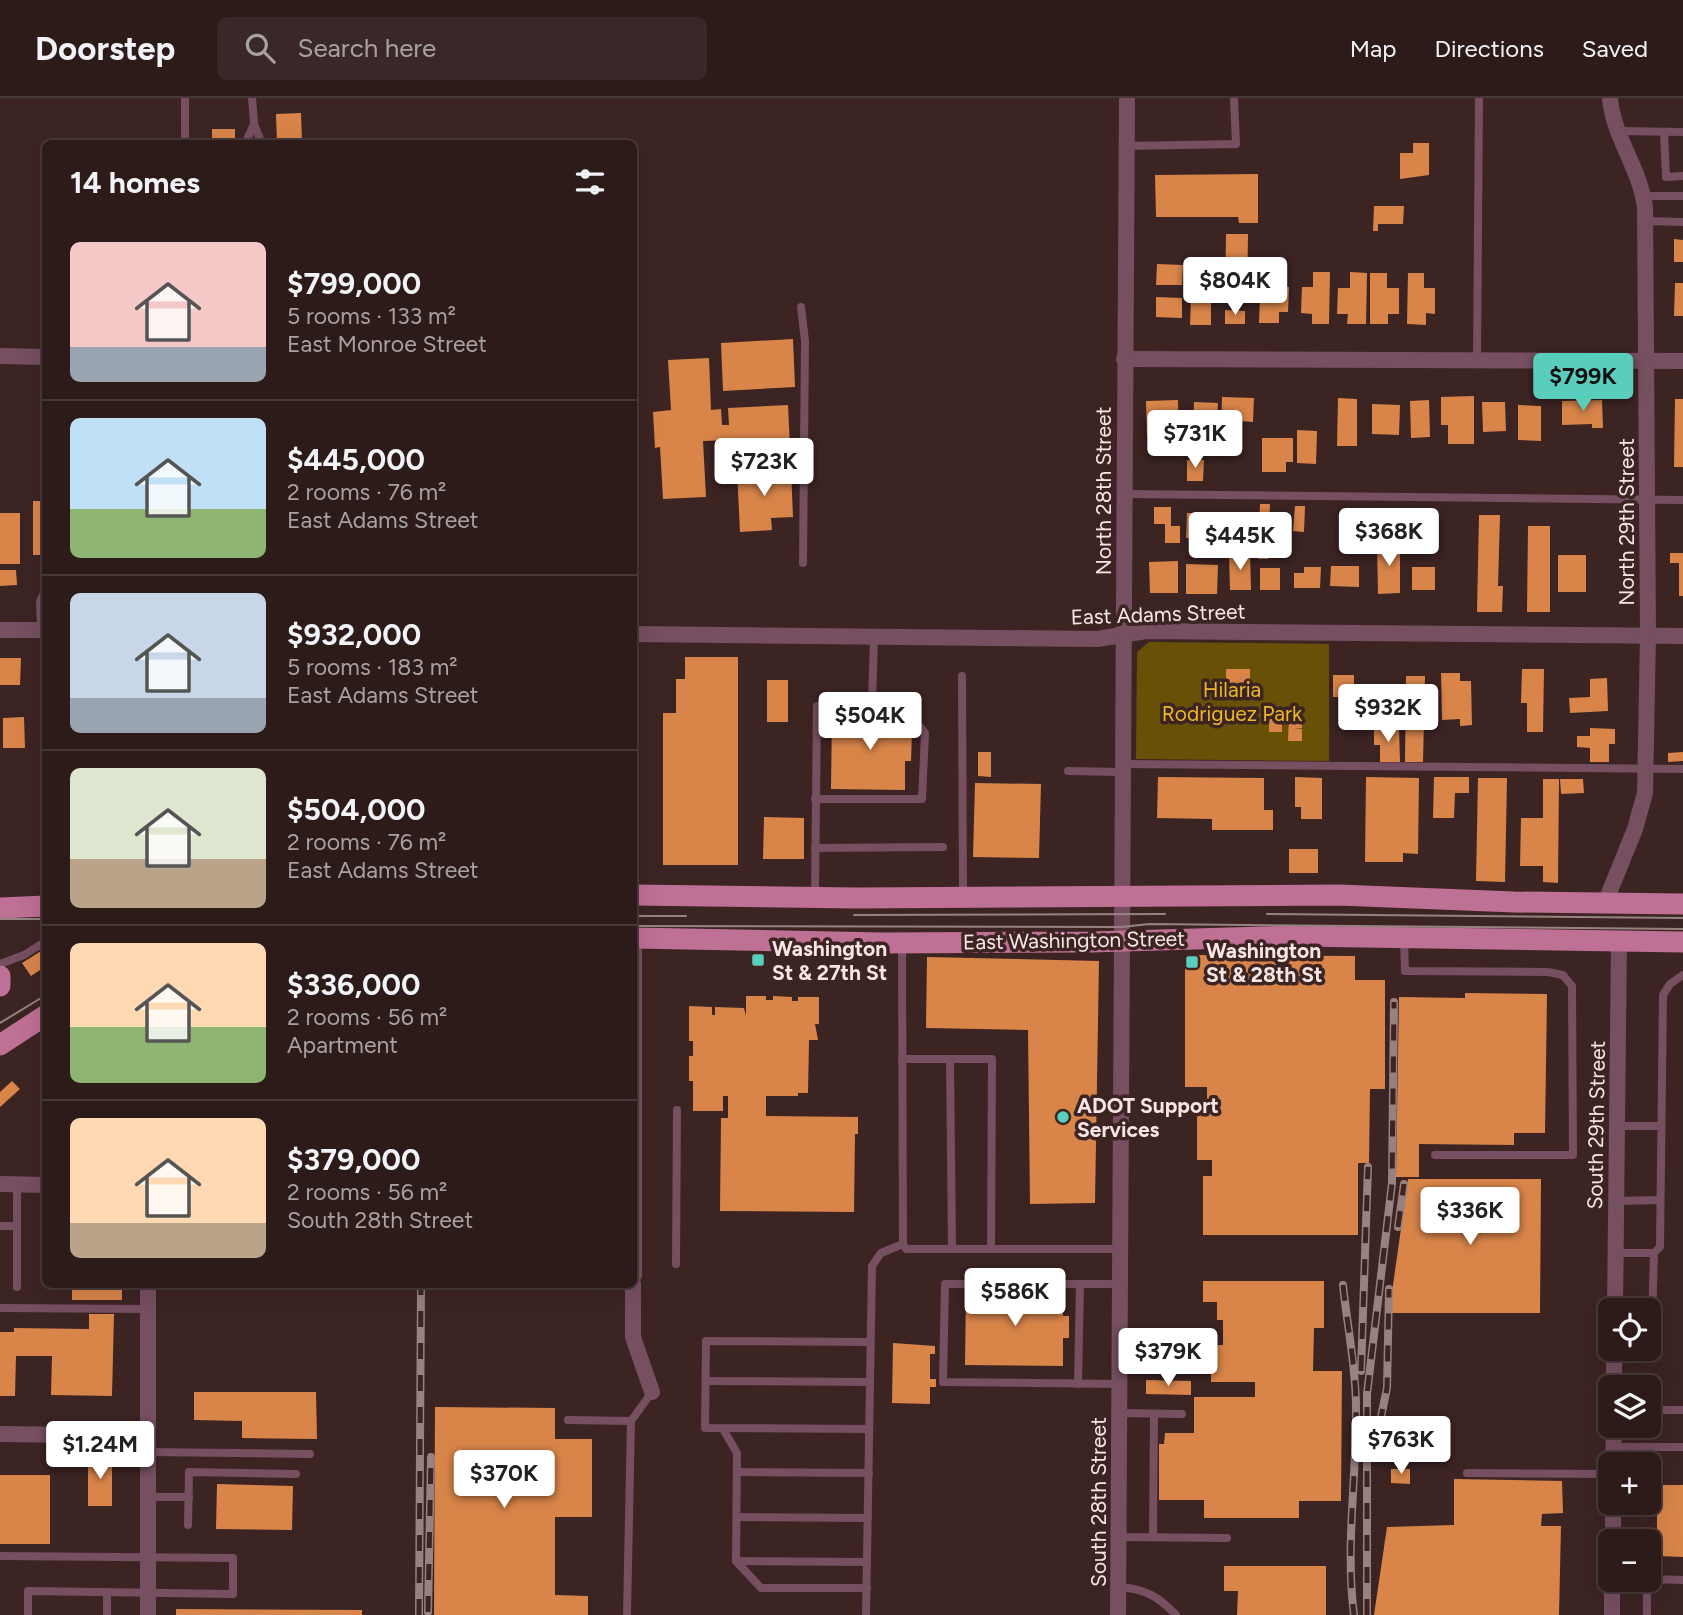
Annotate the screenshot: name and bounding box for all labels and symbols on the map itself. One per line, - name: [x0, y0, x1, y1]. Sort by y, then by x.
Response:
- pin: $804K: [1186, 258, 1284, 317]
- pin: $799K: [1534, 354, 1632, 413]
- street label: North 28th Street: [1091, 407, 1116, 575]
- pin: $731K: [1146, 410, 1244, 470]
- pin: $723K: [715, 438, 813, 498]
- street label: North 29th Street: [1614, 438, 1639, 606]
- pin: $368K: [1340, 508, 1438, 568]
- pin: $445K: [1191, 512, 1289, 572]
- street label: East Adams Street: [1070, 598, 1246, 630]
- park label: Hilaria Rodriguez Park: [1162, 677, 1303, 726]
- pin: $932K: [1339, 684, 1437, 744]
- pin: $504K: [821, 692, 919, 752]
- street label: East Washington Street: [963, 926, 1185, 954]
- place label: Washington St & 27th St: [772, 936, 887, 985]
- place label: Washington St & 28th St: [1206, 938, 1322, 987]
- marker: Washington St & 27th St: [750, 952, 766, 968]
- marker: Washington St & 28th St: [1184, 954, 1200, 970]
- street label: South 29th Street: [1582, 1040, 1610, 1210]
- place label: ADOT Support Services: [1077, 1093, 1219, 1142]
- marker: ADOT Support Services: [1055, 1109, 1071, 1125]
- pin: $336K: [1421, 1188, 1519, 1247]
- pin: $586K: [966, 1268, 1064, 1328]
- pin: $379K: [1119, 1328, 1217, 1388]
- pin: $763K: [1352, 1416, 1450, 1476]
- street label: South 28th Street: [1086, 1417, 1111, 1587]
- pin: $1.24M: [43, 1422, 157, 1481]
- pin: $370K: [455, 1450, 553, 1510]

